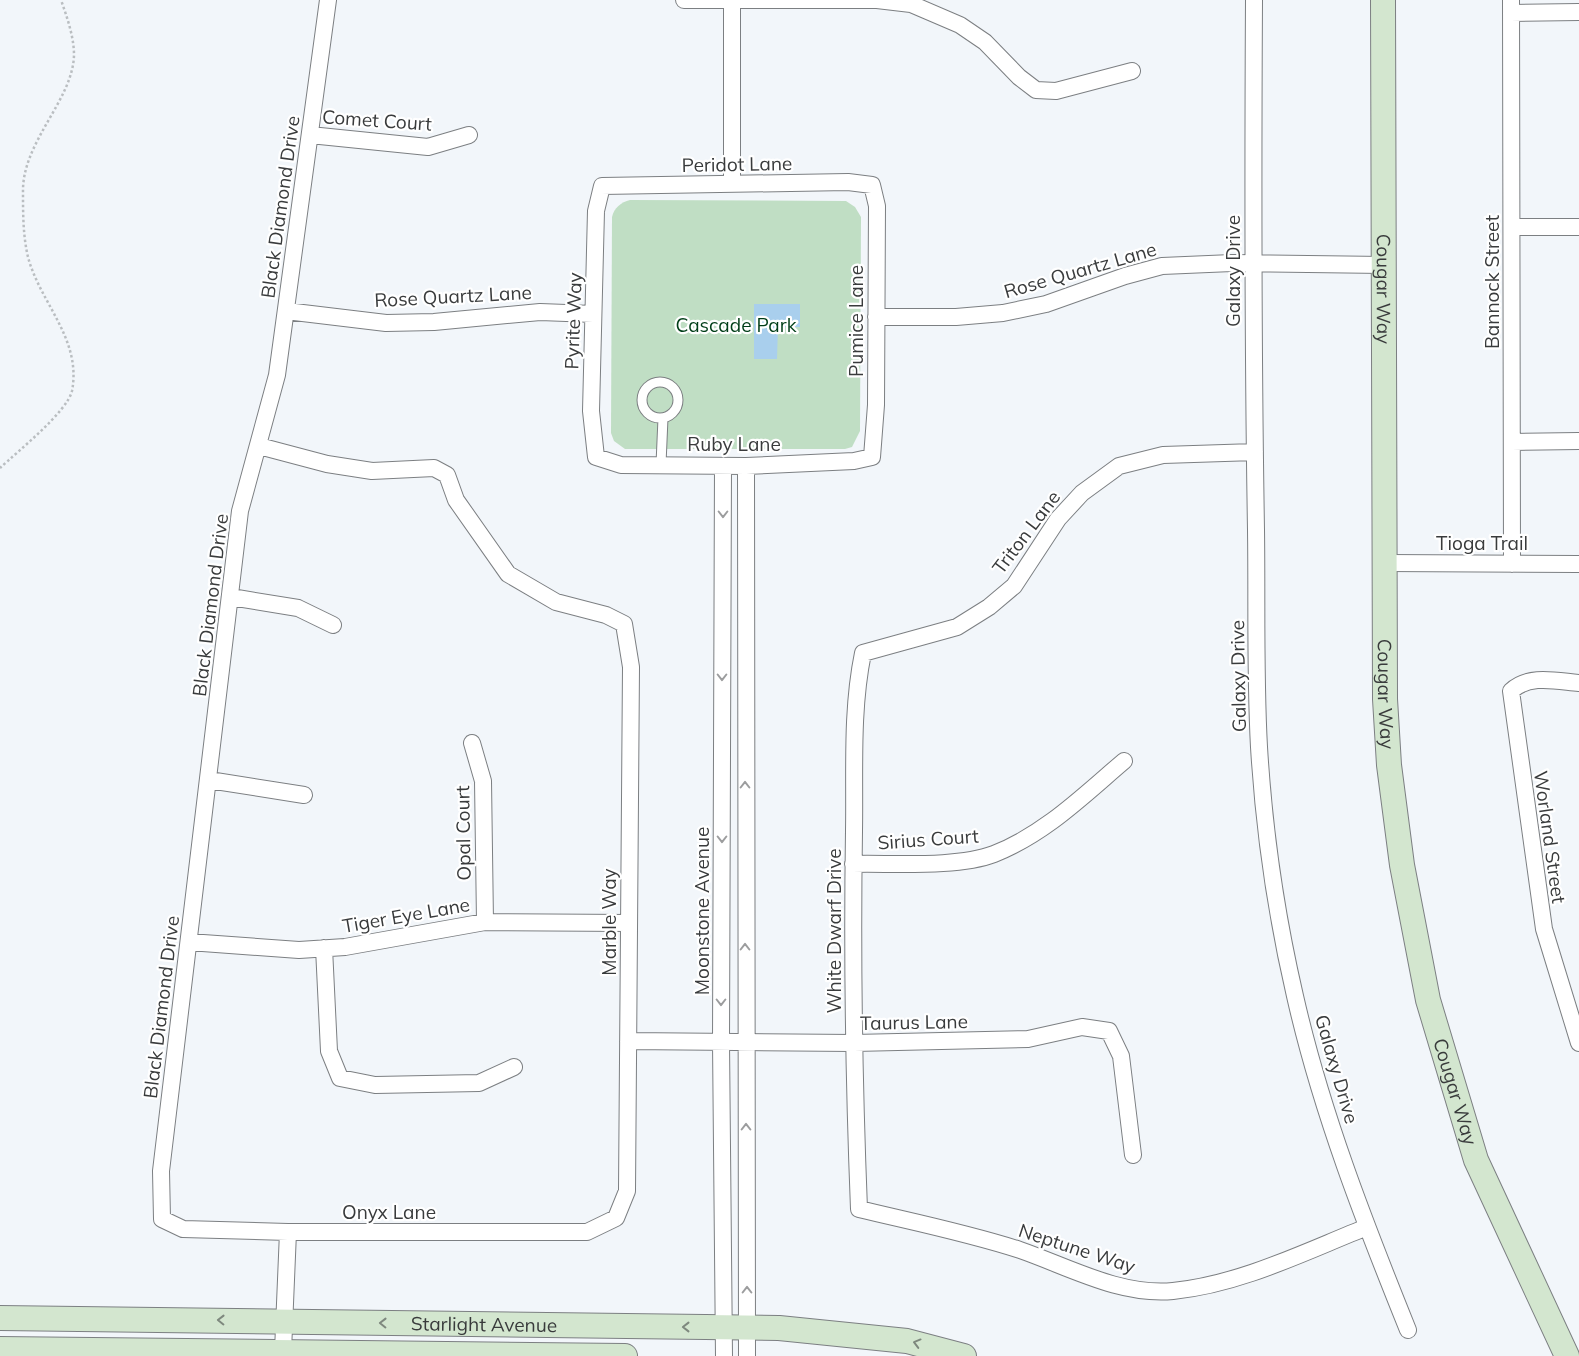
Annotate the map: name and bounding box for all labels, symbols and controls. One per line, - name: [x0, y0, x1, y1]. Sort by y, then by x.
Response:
- street label: Comet Court: [321, 104, 433, 136]
- street label: Black Diamond Drive: [255, 114, 305, 300]
- street label: Peridot Lane: [681, 151, 793, 177]
- street label: Galaxy Drive: [1221, 215, 1245, 327]
- street label: Bannock Street: [1480, 215, 1504, 349]
- street label: Cougar Way: [1372, 234, 1396, 344]
- street label: Rose Quartz Lane: [1001, 237, 1159, 303]
- street label: Pumice Lane: [844, 265, 868, 377]
- street label: Pyrite Way: [559, 272, 587, 370]
- street label: Rose Quartz Lane: [374, 280, 532, 312]
- park label: Cascade Park: [676, 313, 797, 337]
- street label: Ruby Lane: [687, 432, 781, 456]
- street label: Triton Lane: [987, 486, 1065, 578]
- one-way arrow: [718, 511, 728, 519]
- street label: Black Diamond Drive: [187, 512, 233, 698]
- street label: Tioga Trail: [1436, 531, 1528, 555]
- street label: Galaxy Drive: [1225, 620, 1251, 732]
- street label: Cougar Way: [1373, 639, 1400, 750]
- one-way arrow: [717, 674, 727, 681]
- street label: Worland Street: [1529, 769, 1571, 905]
- one-way arrow: [740, 781, 750, 788]
- street label: Opal Court: [450, 785, 476, 881]
- street label: Sirius Court: [877, 823, 980, 855]
- street label: Moonstone Avenue: [690, 827, 714, 995]
- one-way arrow: [717, 836, 727, 844]
- street label: White Dwarf Drive: [822, 848, 846, 1014]
- street label: Marble Way: [597, 868, 621, 976]
- street label: Tiger Eye Lane: [340, 892, 472, 938]
- street label: Black Diamond Drive: [138, 914, 184, 1100]
- one-way arrow: [740, 943, 750, 951]
- one-way arrow: [716, 998, 726, 1006]
- street label: Taurus Lane: [860, 1009, 968, 1035]
- street label: Galaxy Drive: [1310, 1012, 1364, 1126]
- street label: Cougar Way: [1428, 1035, 1483, 1148]
- one-way arrow: [741, 1123, 751, 1131]
- street label: Onyx Lane: [342, 1200, 436, 1224]
- street label: Neptune Way: [1016, 1218, 1138, 1278]
- one-way arrow: [742, 1286, 752, 1294]
- street label: Starlight Avenue: [411, 1311, 557, 1337]
- one-way arrow: [217, 1315, 225, 1326]
- one-way arrow: [379, 1318, 387, 1328]
- one-way arrow: [682, 1322, 690, 1332]
- one-way arrow: [914, 1339, 922, 1349]

